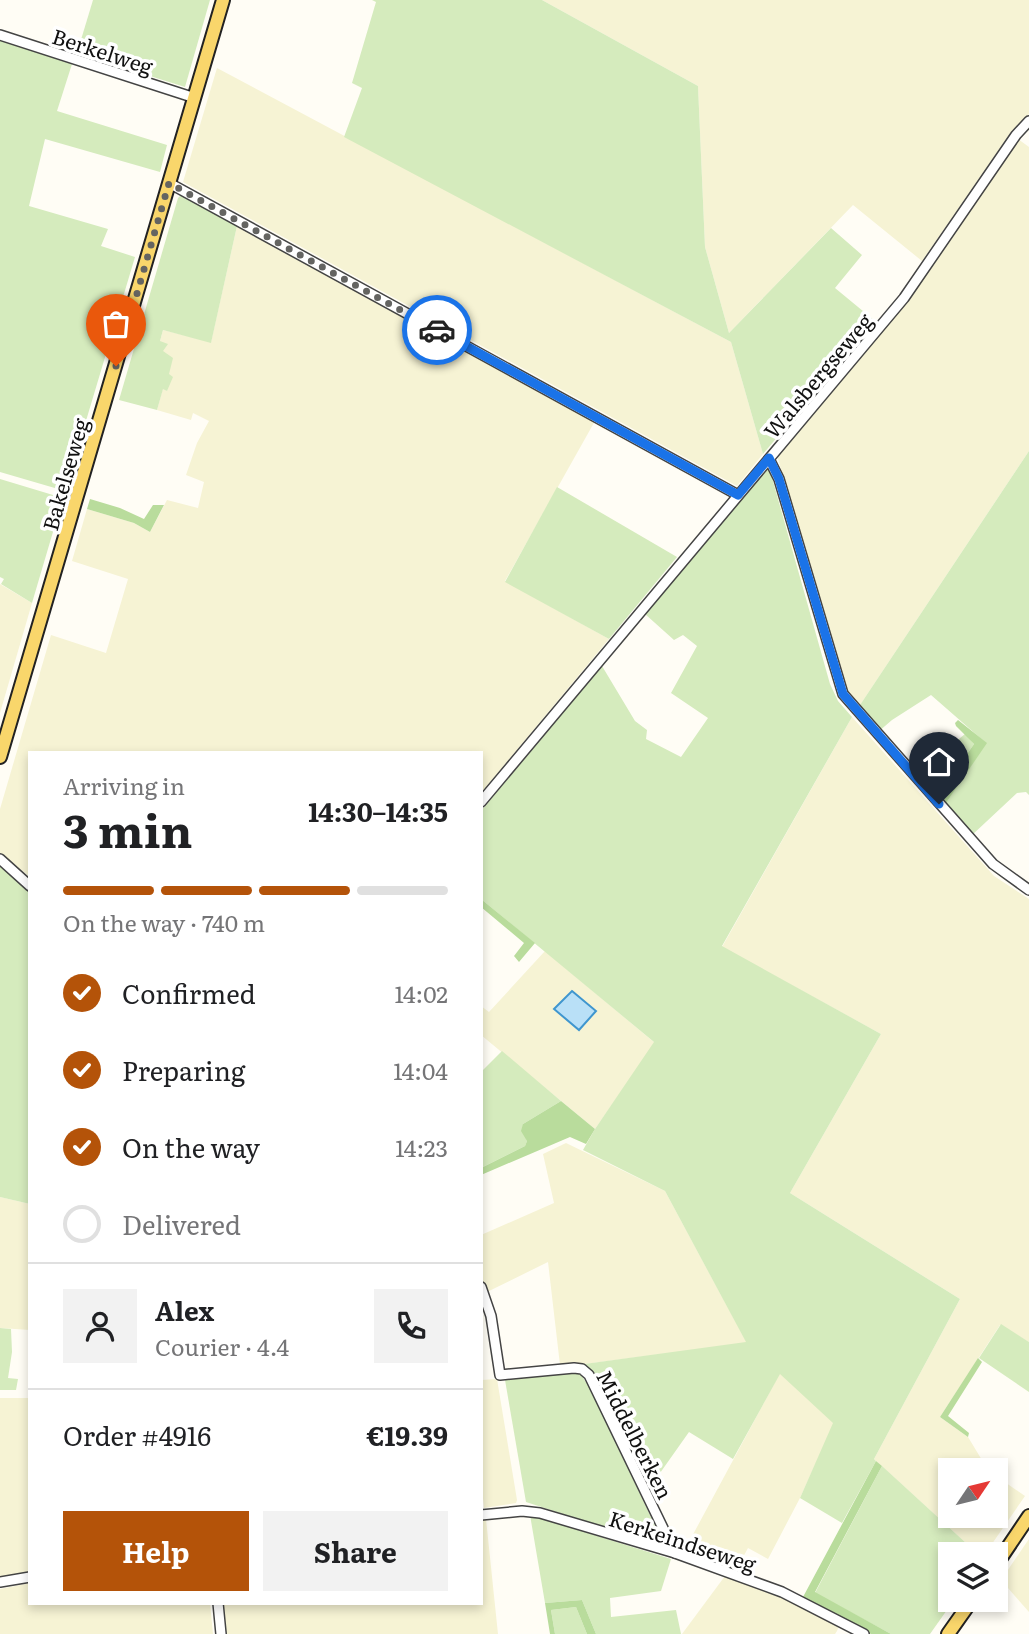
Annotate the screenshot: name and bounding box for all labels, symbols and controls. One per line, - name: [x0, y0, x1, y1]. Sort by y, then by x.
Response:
- street label: Berkelweg: [49, 19, 158, 81]
- pin: [86, 294, 146, 366]
- courier: [402, 295, 472, 365]
- icon: bag: [97, 305, 135, 343]
- street label: Walsbergseweg: [755, 305, 879, 444]
- icon: car: [418, 311, 456, 349]
- street label: Bakelseweg: [33, 414, 95, 534]
- pin: [909, 732, 969, 804]
- icon: home: [920, 743, 958, 781]
- text: Arriving in: [63, 768, 185, 802]
- text: 14:30–14:35: [308, 791, 448, 830]
- text: 3 min: [63, 794, 193, 862]
- text: On the way · 740 m: [63, 905, 265, 939]
- text: Confirmed: [122, 973, 256, 1012]
- icon: check: [63, 974, 101, 1012]
- text: 14:02: [395, 976, 448, 1010]
- text: Preparing: [122, 1050, 245, 1089]
- icon: check: [63, 1051, 101, 1089]
- text: 14:04: [393, 1053, 448, 1087]
- text: On the way: [122, 1127, 260, 1166]
- icon: check: [63, 1128, 101, 1166]
- text: 14:23: [395, 1130, 448, 1164]
- text: Delivered: [122, 1204, 241, 1243]
- button: person: [63, 1289, 137, 1363]
- button: phone: [374, 1289, 448, 1363]
- text: Alex: [155, 1290, 214, 1329]
- text: Courier · 4.4: [155, 1329, 289, 1363]
- street label: Middelberken: [590, 1364, 682, 1504]
- text: Order #4916: [63, 1415, 211, 1454]
- text: €19.39: [366, 1415, 448, 1454]
- north arrow: [938, 1458, 1008, 1528]
- map controls: [938, 1458, 1008, 1612]
- street label: Kerkeindseweg: [605, 1502, 761, 1579]
- button: Help: [63, 1511, 249, 1591]
- button: Share: [263, 1511, 448, 1591]
- button: layers: [938, 1542, 1008, 1612]

